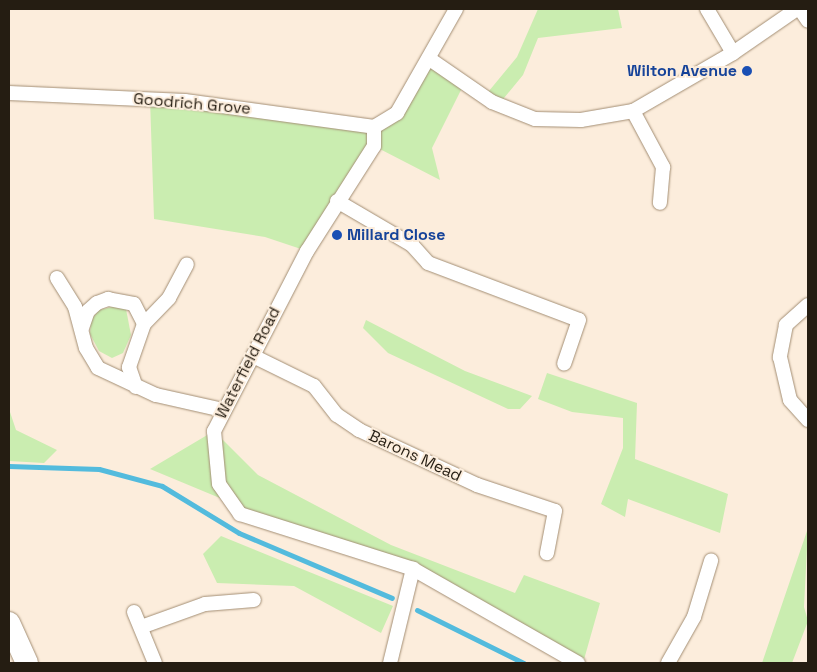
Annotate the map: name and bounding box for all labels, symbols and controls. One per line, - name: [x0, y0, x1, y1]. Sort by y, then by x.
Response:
- place label: Wilton Avenue: [627, 61, 737, 81]
- marker: Wilton Avenue: [741, 65, 753, 77]
- street label: Goodrich Grove: [133, 89, 251, 119]
- place label: Millard Close: [347, 225, 445, 245]
- marker: Millard Close: [331, 229, 343, 241]
- street label: Waterfield Road: [212, 304, 284, 422]
- street label: Barons Mead: [365, 426, 465, 486]

